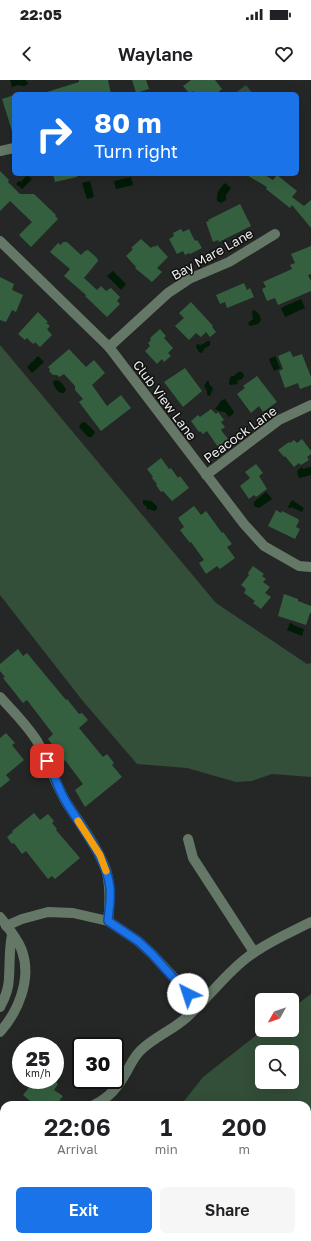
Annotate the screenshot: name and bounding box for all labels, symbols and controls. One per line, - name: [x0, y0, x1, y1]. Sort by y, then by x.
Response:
- text: 22:05: [20, 5, 62, 23]
- icon: back: [16, 43, 38, 65]
- text: Waylane: [118, 43, 193, 65]
- icon: heart: [273, 43, 295, 65]
- text: 80 m: [94, 106, 162, 139]
- icon: right: [28, 108, 80, 160]
- text: Turn right: [94, 140, 178, 162]
- street label: Bay Mare Lane: [168, 225, 256, 283]
- street label: Club View Lane: [130, 357, 200, 443]
- street label: Peacock Lane: [200, 402, 280, 466]
- pin: [30, 744, 64, 778]
- icon: arrive: [36, 750, 58, 772]
- position arrow: [167, 973, 209, 1015]
- north arrow: [255, 993, 299, 1037]
- map controls: [255, 993, 299, 1089]
- speed limit sign: 30: [72, 1037, 124, 1089]
- button: search: [255, 1045, 299, 1089]
- text: 25: [26, 1046, 50, 1070]
- text: km/h: [25, 1067, 51, 1079]
- text: 22:06: [44, 1112, 111, 1141]
- text: 1: [160, 1112, 172, 1141]
- text: 200: [222, 1112, 267, 1141]
- text: Arrival: [57, 1141, 98, 1157]
- text: min: [155, 1141, 178, 1157]
- text: m: [239, 1141, 250, 1157]
- button: Exit: [16, 1187, 152, 1233]
- button: Share: [160, 1187, 295, 1233]

